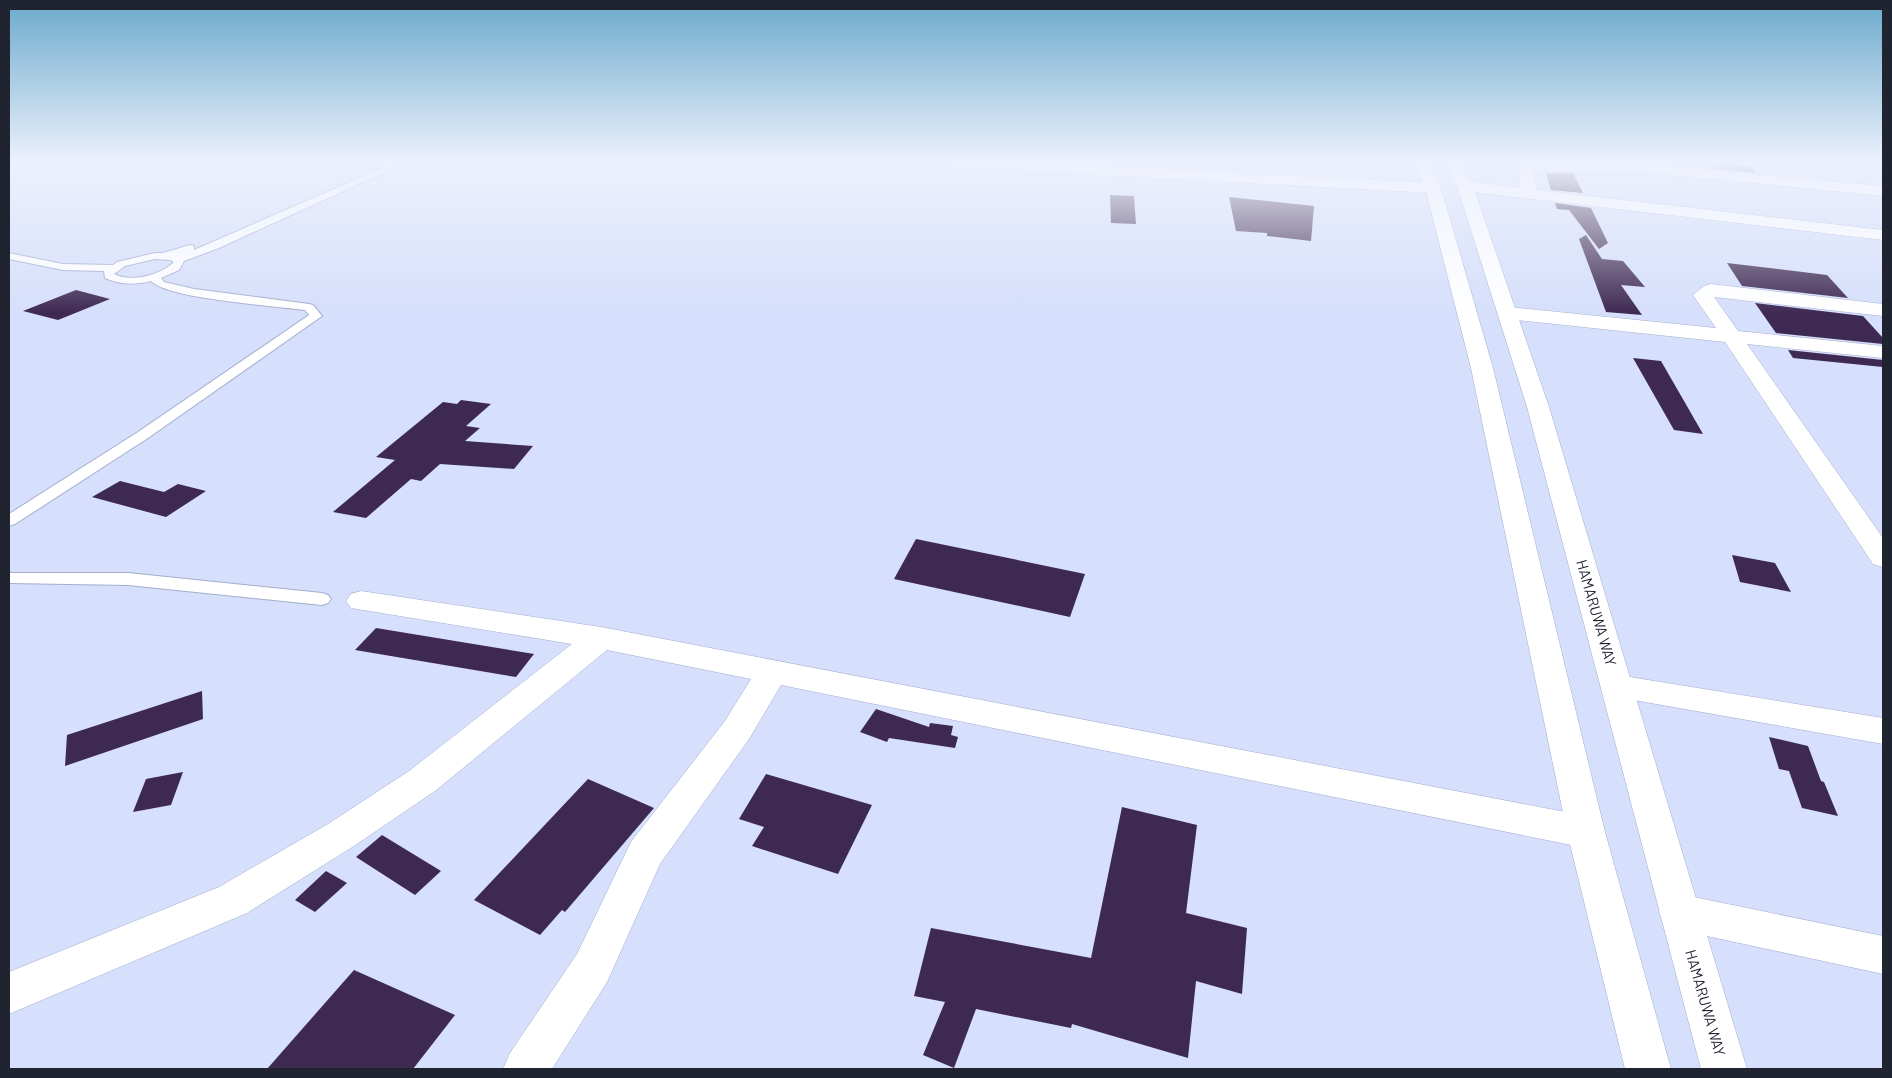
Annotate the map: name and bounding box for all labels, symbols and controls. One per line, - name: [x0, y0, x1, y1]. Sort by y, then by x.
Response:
- street label: HAMARUWA WAY: [1573, 557, 1621, 668]
- street label: HAMARUWA WAY: [1682, 947, 1730, 1058]

